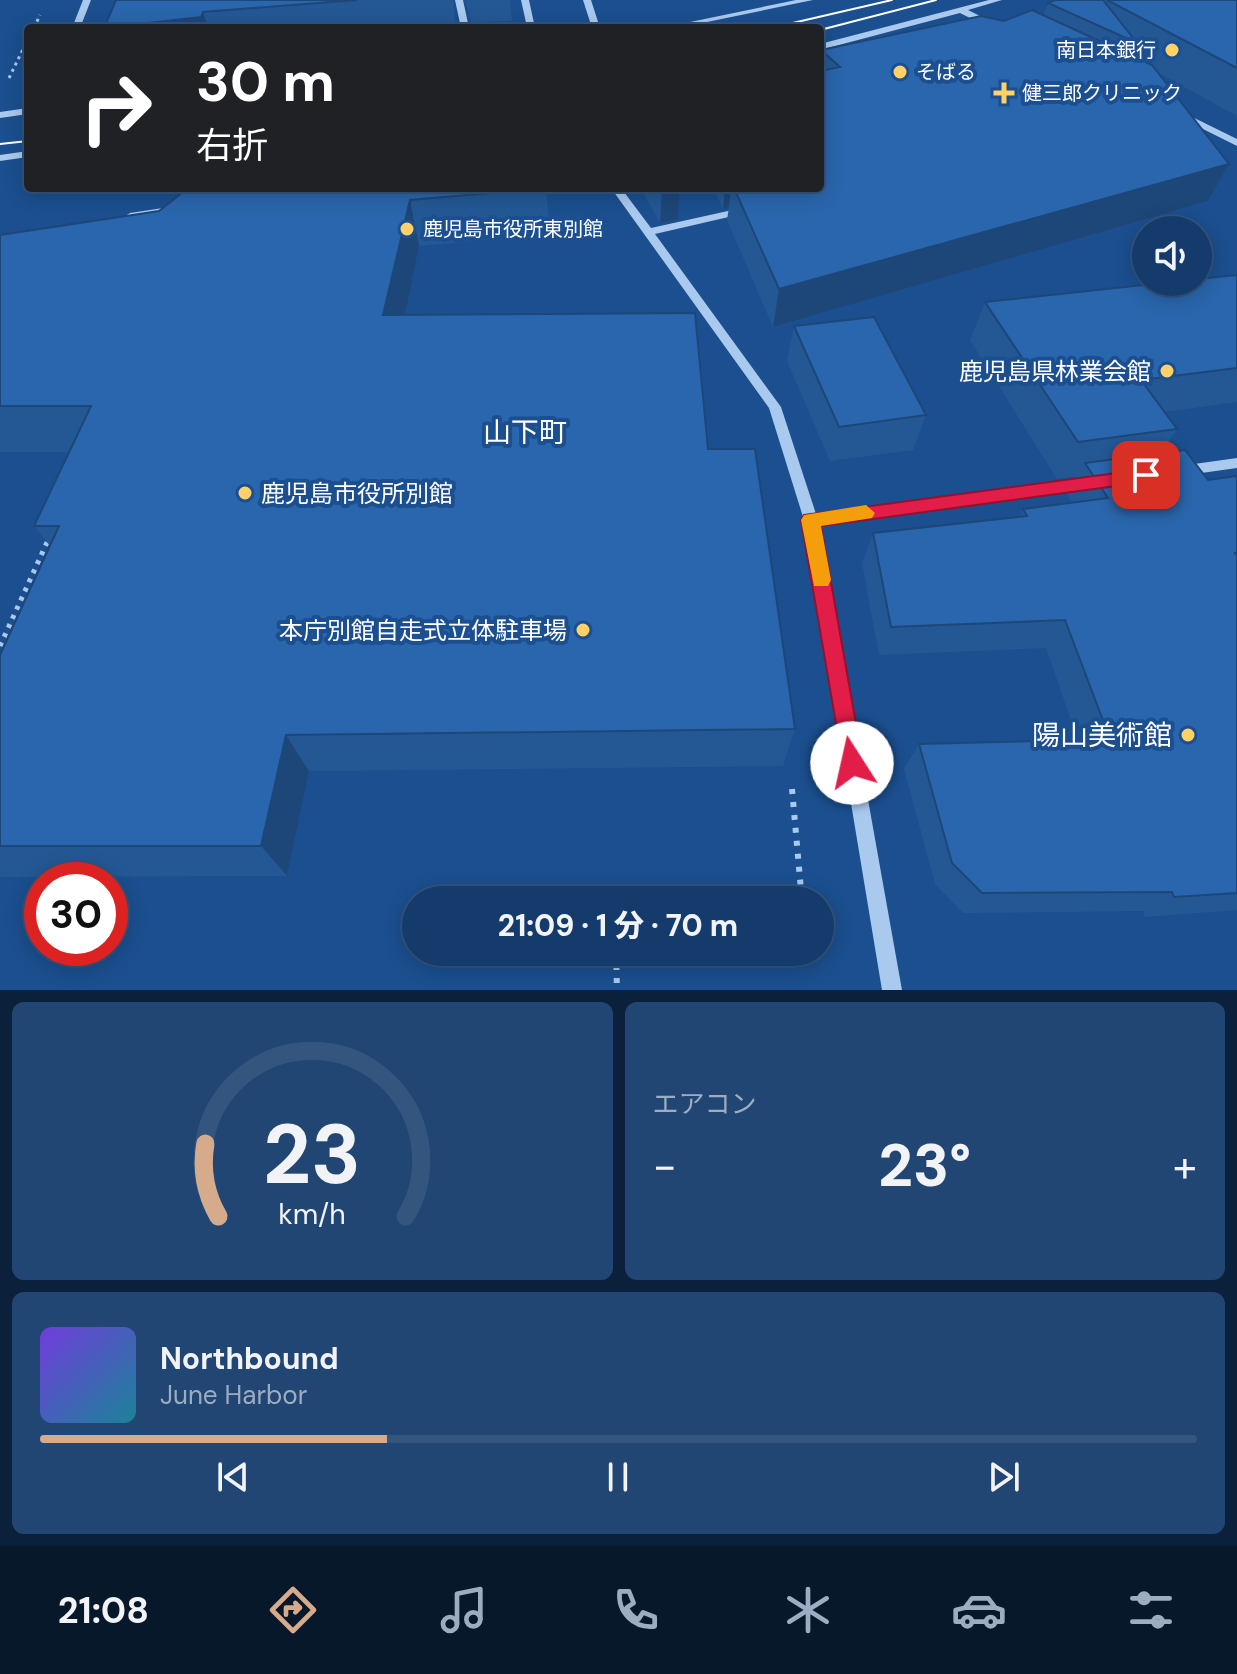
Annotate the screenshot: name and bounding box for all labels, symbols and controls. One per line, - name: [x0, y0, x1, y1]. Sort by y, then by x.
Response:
- place label: 南日本銀行: [1056, 37, 1156, 63]
- marker: 南日本銀行: [1163, 41, 1181, 59]
- text: 30 m: [196, 45, 335, 118]
- icon: right: [64, 56, 168, 160]
- place label: そばる: [916, 59, 976, 85]
- marker: そばる: [891, 63, 909, 81]
- place label: 健三郎クリニック: [1022, 80, 1182, 106]
- marker: 健三郎クリニック: [993, 82, 1015, 104]
- text: 右折: [196, 122, 268, 169]
- place label: 鹿児島市役所東別館: [423, 216, 603, 242]
- map controls: [1132, 216, 1212, 296]
- button: sound: [1132, 216, 1212, 296]
- marker: 鹿児島市役所東別館: [398, 220, 416, 238]
- place label: 鹿児島県林業会館: [959, 356, 1151, 387]
- marker: 鹿児島県林業会館: [1158, 362, 1176, 380]
- district label: 山下町: [483, 414, 567, 451]
- pin: [1112, 441, 1180, 509]
- icon: arrive: [1124, 453, 1168, 497]
- place label: 鹿児島市役所別館: [261, 478, 453, 509]
- marker: 鹿児島市役所別館: [236, 484, 254, 502]
- place label: 本庁別館自走式立体駐車場: [279, 615, 567, 646]
- marker: 本庁別館自走式立体駐車場: [574, 621, 592, 639]
- place label: 陽山美術館: [1032, 717, 1172, 754]
- position arrow: [810, 721, 894, 805]
- marker: 陽山美術館: [1179, 726, 1197, 744]
- speed limit sign: 30: [24, 862, 128, 966]
- text: 21:09 · 1 分 · 70 m: [498, 906, 738, 945]
- text: エアコン: [653, 1087, 757, 1121]
- text: 23: [263, 1100, 361, 1209]
- text: 23°: [878, 1126, 971, 1205]
- text: −: [653, 1137, 677, 1195]
- text: +: [1173, 1137, 1197, 1195]
- text: km/h: [278, 1196, 346, 1233]
- text: Northbound: [160, 1339, 339, 1378]
- text: June Harbor: [160, 1378, 307, 1412]
- icon: previous: [211, 1455, 255, 1499]
- icon: pause: [596, 1455, 640, 1499]
- icon: next: [982, 1455, 1026, 1499]
- icon: directions: [265, 1582, 321, 1638]
- icon: music: [436, 1582, 492, 1638]
- icon: phone: [608, 1582, 664, 1638]
- icon: climate: [780, 1582, 836, 1638]
- icon: car: [951, 1582, 1007, 1638]
- icon: filters: [1123, 1582, 1179, 1638]
- text: 21:08: [58, 1587, 149, 1634]

